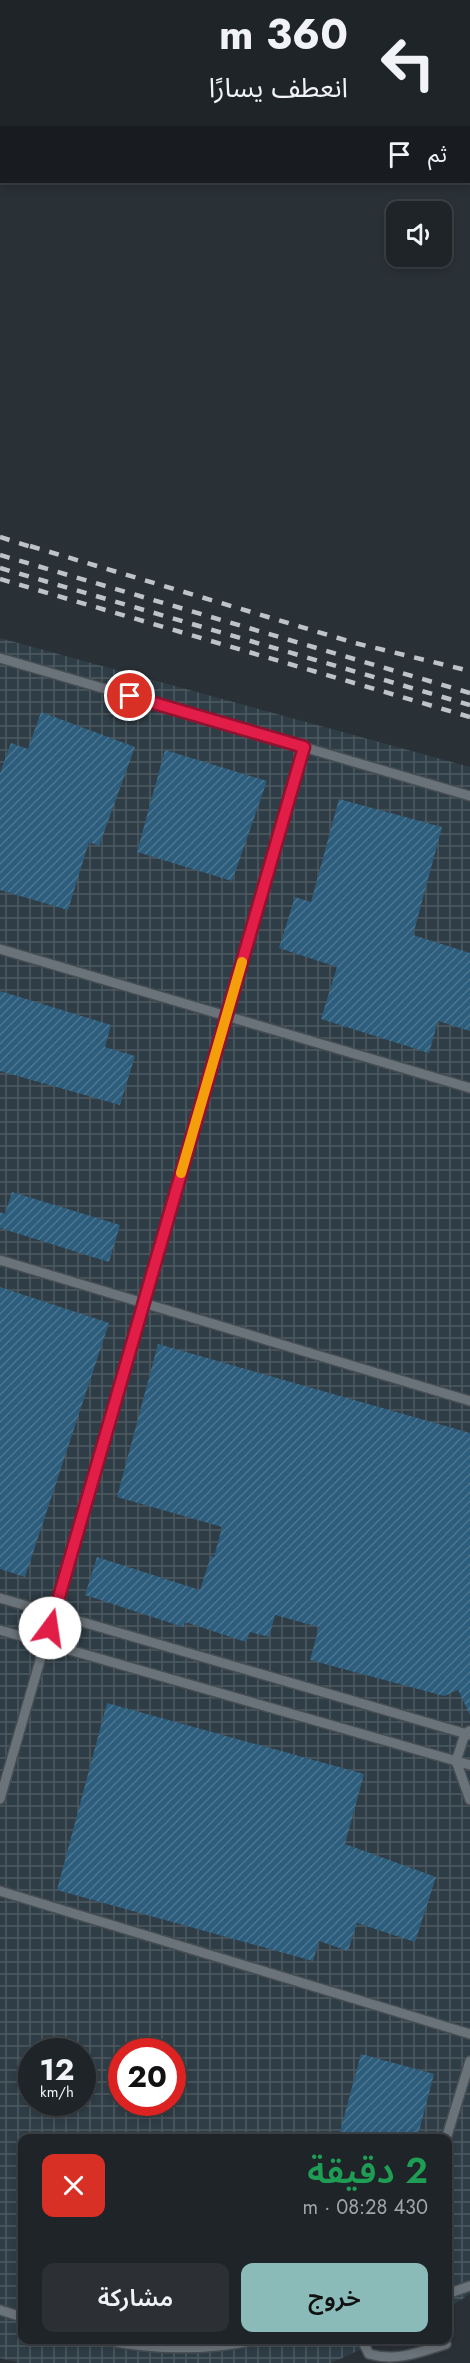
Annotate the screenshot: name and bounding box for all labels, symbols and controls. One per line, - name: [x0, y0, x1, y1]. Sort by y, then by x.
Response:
- text: 360 m: [219, 4, 348, 65]
- icon: left: [369, 24, 447, 102]
- text: انعطف يسارًا: [209, 68, 348, 107]
- icon: arrive: [383, 138, 416, 171]
- text: ثم: [428, 138, 447, 170]
- map controls: [386, 201, 452, 267]
- button: sound: [386, 201, 452, 267]
- pin: [104, 670, 155, 721]
- icon: arrive: [113, 679, 146, 712]
- position arrow: [18, 1596, 82, 1660]
- speed limit sign: 20: [108, 2038, 186, 2116]
- text: 12: [40, 2048, 74, 2091]
- text: km/h: [40, 2081, 74, 2103]
- text: 2 دقيقة: [307, 2144, 428, 2196]
- button: close: [42, 2154, 105, 2217]
- text: 430 m · 08:28: [303, 2193, 428, 2222]
- button: مشاركة: [42, 2263, 229, 2332]
- button: خروج: [241, 2263, 428, 2332]

